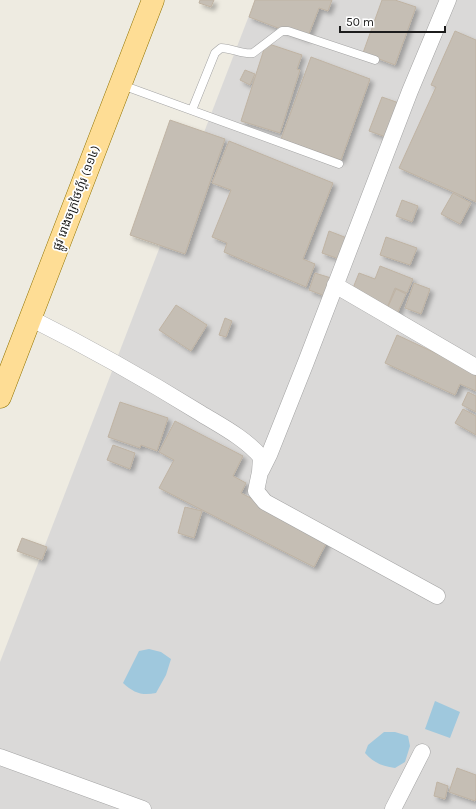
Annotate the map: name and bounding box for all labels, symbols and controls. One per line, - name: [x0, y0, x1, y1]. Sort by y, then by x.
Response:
- scale bar: [340, 8, 445, 34]
- text: 50 m: [346, 15, 374, 29]
- street label: ផ្លូវ រោងចក្រថៃហ្គ័រ (១១៤): [50, 144, 106, 254]

